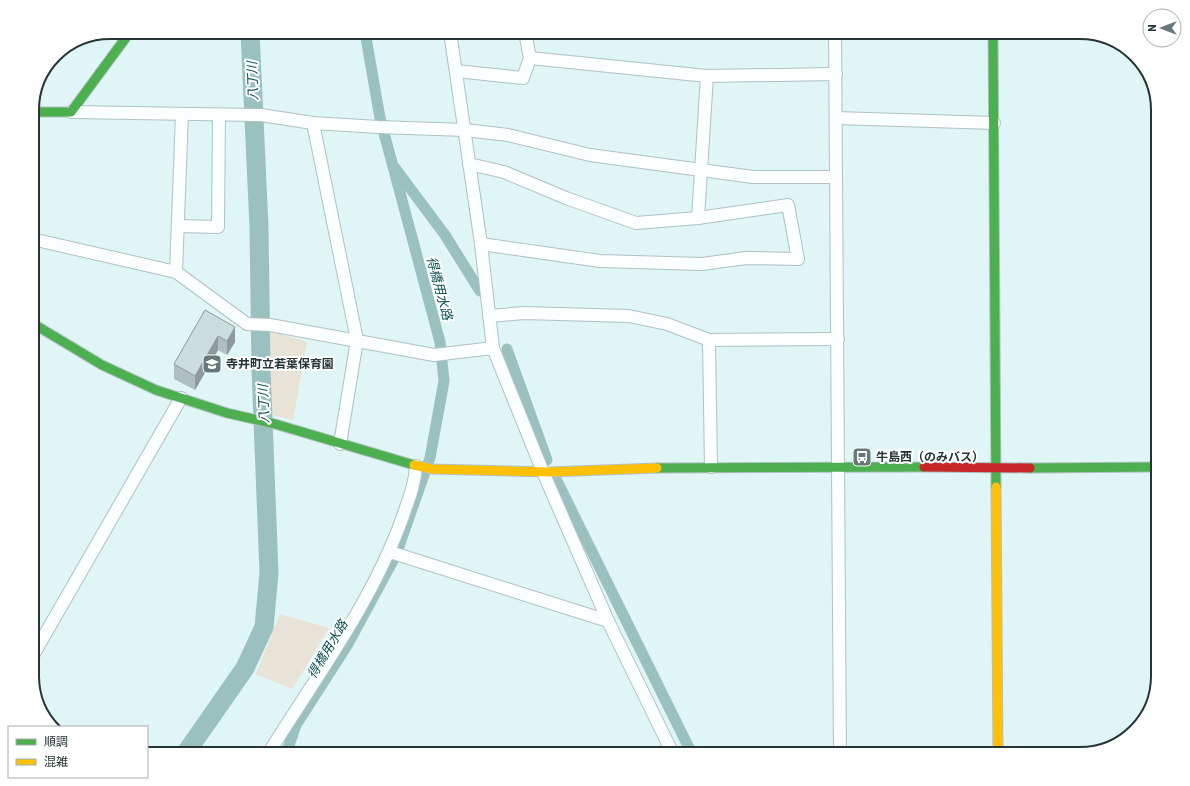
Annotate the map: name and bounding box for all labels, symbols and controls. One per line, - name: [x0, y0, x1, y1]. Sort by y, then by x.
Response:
- north arrow: [1142, 8, 1182, 48]
- text: N: [1145, 24, 1158, 32]
- water label: 八丁川: [243, 59, 261, 101]
- water label: 得橋用水路: [424, 255, 456, 322]
- school or university icon: 寺井町立若葉保育園: [201, 353, 223, 375]
- place label: 寺井町立若葉保育園: [226, 356, 334, 370]
- water label: 八丁川: [254, 382, 272, 424]
- bus stop icon: 牛島西（のみバス）: [851, 446, 873, 468]
- place label: 牛島西（のみバス）: [876, 449, 984, 463]
- water label: 得橋用水路: [303, 616, 351, 681]
- legend: [8, 726, 148, 778]
- text: 順調: [44, 734, 68, 748]
- text: 混雑: [44, 754, 68, 768]

